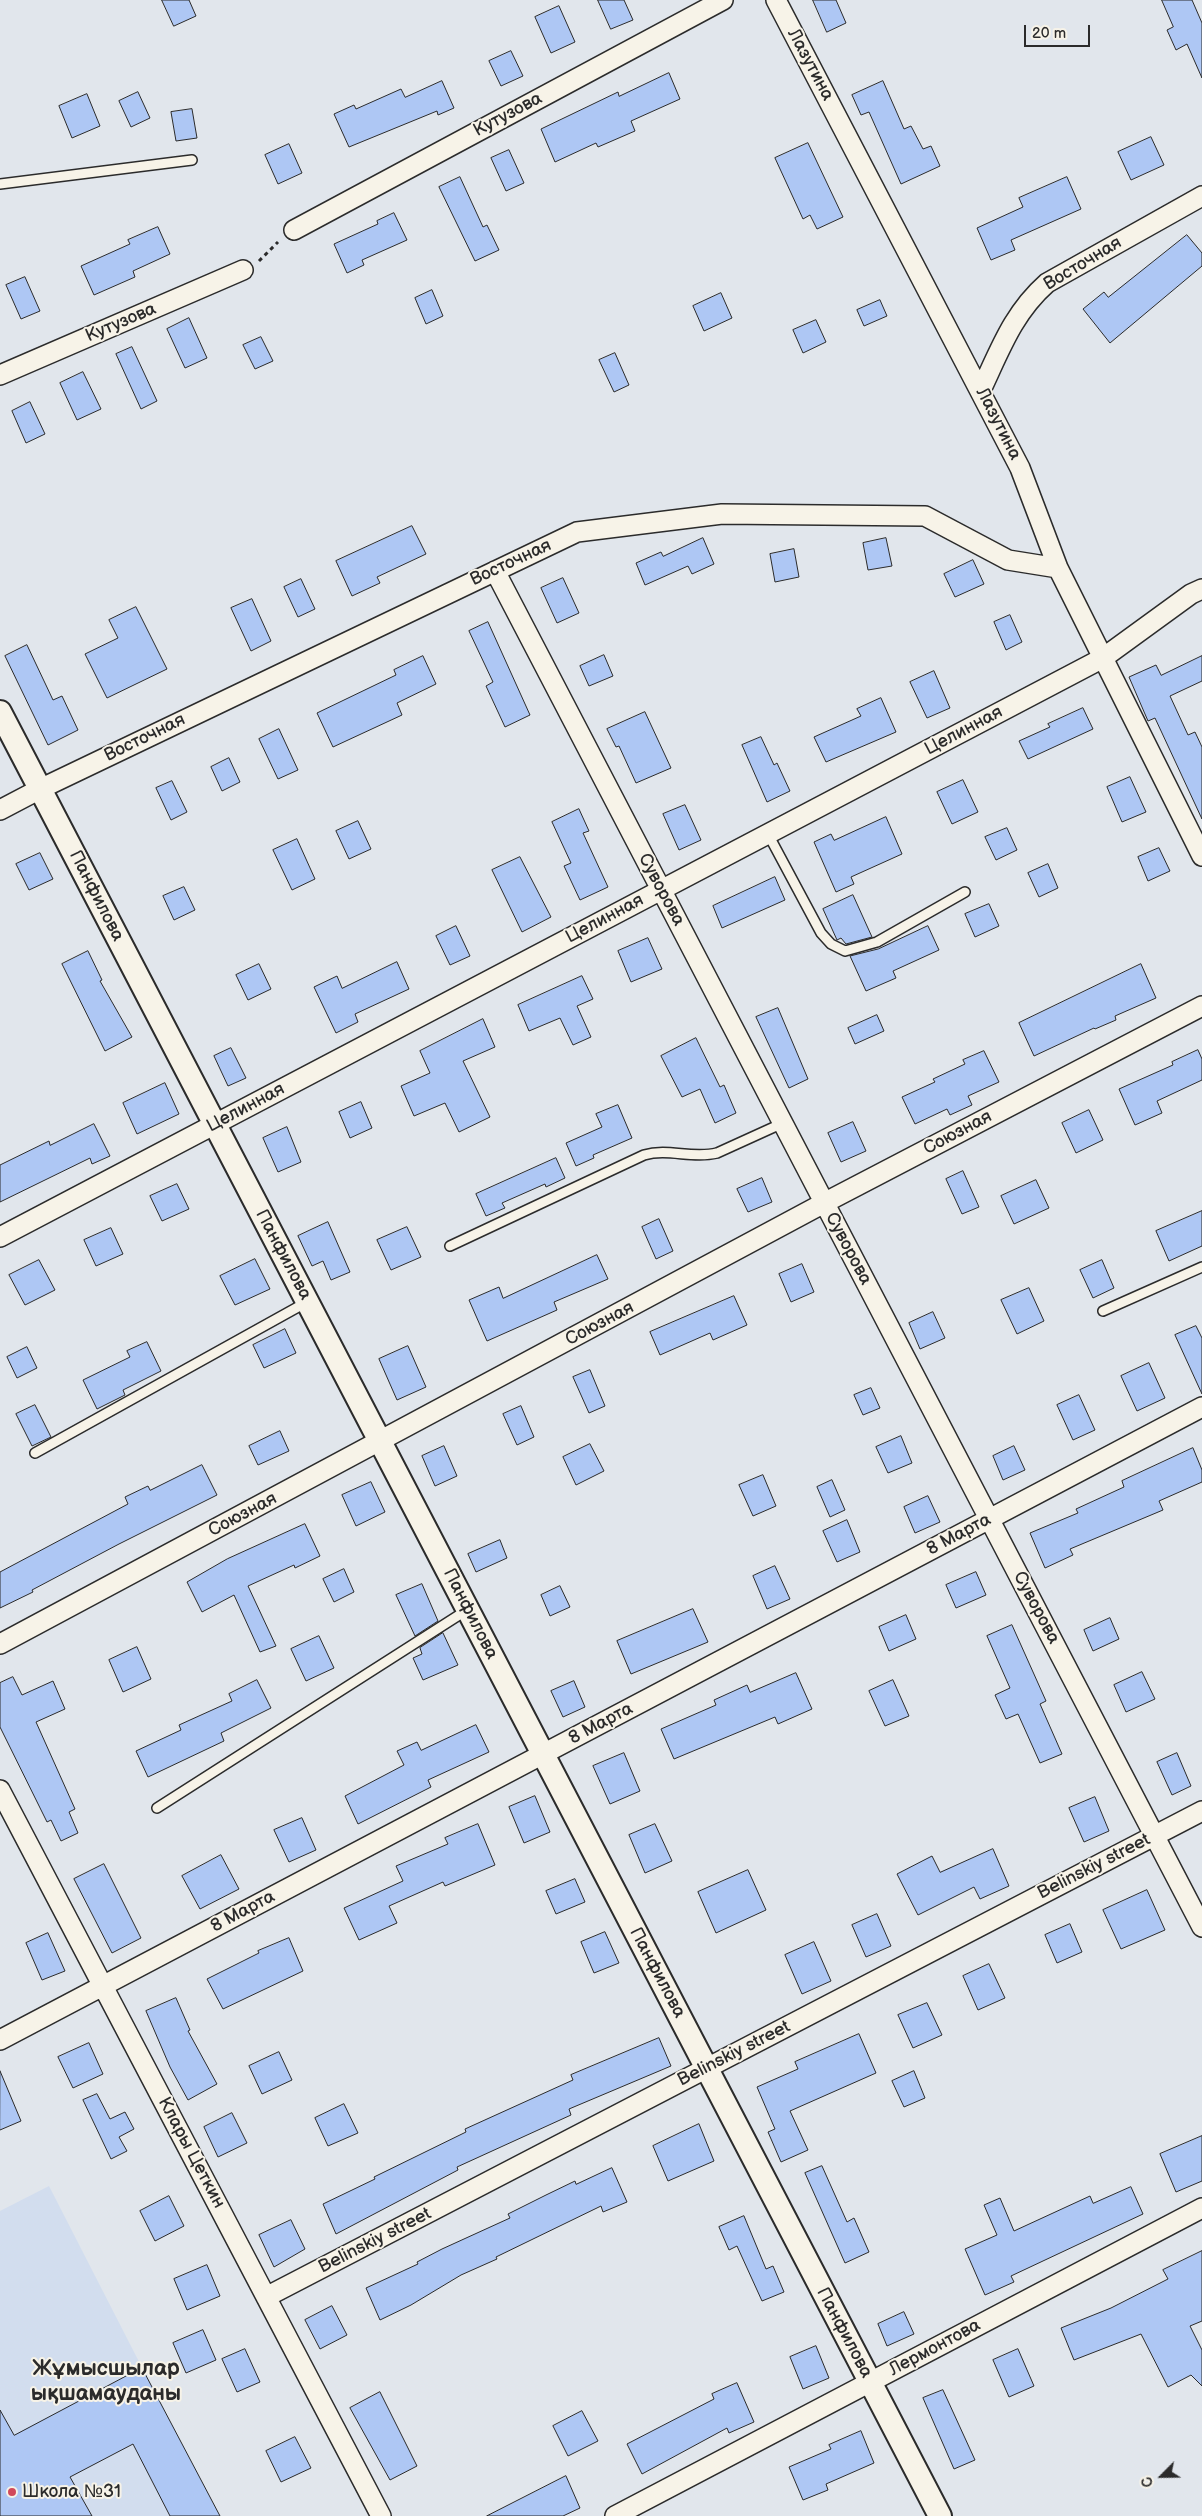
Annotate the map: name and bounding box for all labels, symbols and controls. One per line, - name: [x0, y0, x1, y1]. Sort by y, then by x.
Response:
- scale bar: [1027, 15, 1093, 47]
- text: 20 m: [1032, 24, 1066, 43]
- street label: Лазутина: [782, 25, 838, 105]
- street label: Кутузова: [470, 88, 546, 142]
- street label: Восточная: [1040, 232, 1126, 296]
- street label: Кутузова: [82, 298, 160, 348]
- street label: Лазутина: [971, 384, 1025, 464]
- street label: Восточная: [467, 535, 555, 591]
- street label: Целинная: [921, 701, 1007, 761]
- street label: Восточная: [101, 709, 189, 767]
- street label: Панфилова: [64, 847, 128, 945]
- street label: Суворова: [633, 850, 689, 930]
- street label: Целинная: [562, 889, 648, 949]
- street label: Целинная: [203, 1078, 289, 1138]
- street label: Союзная: [920, 1106, 996, 1160]
- street label: Панфилова: [250, 1206, 316, 1304]
- street label: Суворова: [820, 1209, 876, 1289]
- street label: Союзная: [562, 1297, 638, 1351]
- street label: Союзная: [205, 1488, 281, 1542]
- street label: 8 Марта: [923, 1509, 995, 1561]
- street label: Панфилова: [438, 1565, 502, 1663]
- street label: Суворова: [1008, 1568, 1064, 1648]
- street label: 8 Марта: [565, 1698, 637, 1750]
- street label: Belinskiy street: [1034, 1829, 1154, 1905]
- street label: 8 Марта: [207, 1886, 279, 1938]
- street label: Панфилова: [624, 1924, 690, 2022]
- street label: Belinskiy street: [674, 2016, 794, 2092]
- street label: Клары Цеткин: [153, 2094, 229, 2212]
- street label: Belinskiy street: [315, 2203, 435, 2279]
- street label: Панфилова: [811, 2284, 877, 2382]
- street label: Лермонтова: [886, 2315, 984, 2381]
- district label: Жұмысшылар ықшамауданы: [31, 2356, 181, 2408]
- north arrow: [1137, 2451, 1187, 2501]
- text: С: [1138, 2474, 1157, 2490]
- place label: Школа №31: [22, 2481, 121, 2503]
- marker: Школа №31: [6, 2486, 18, 2498]

